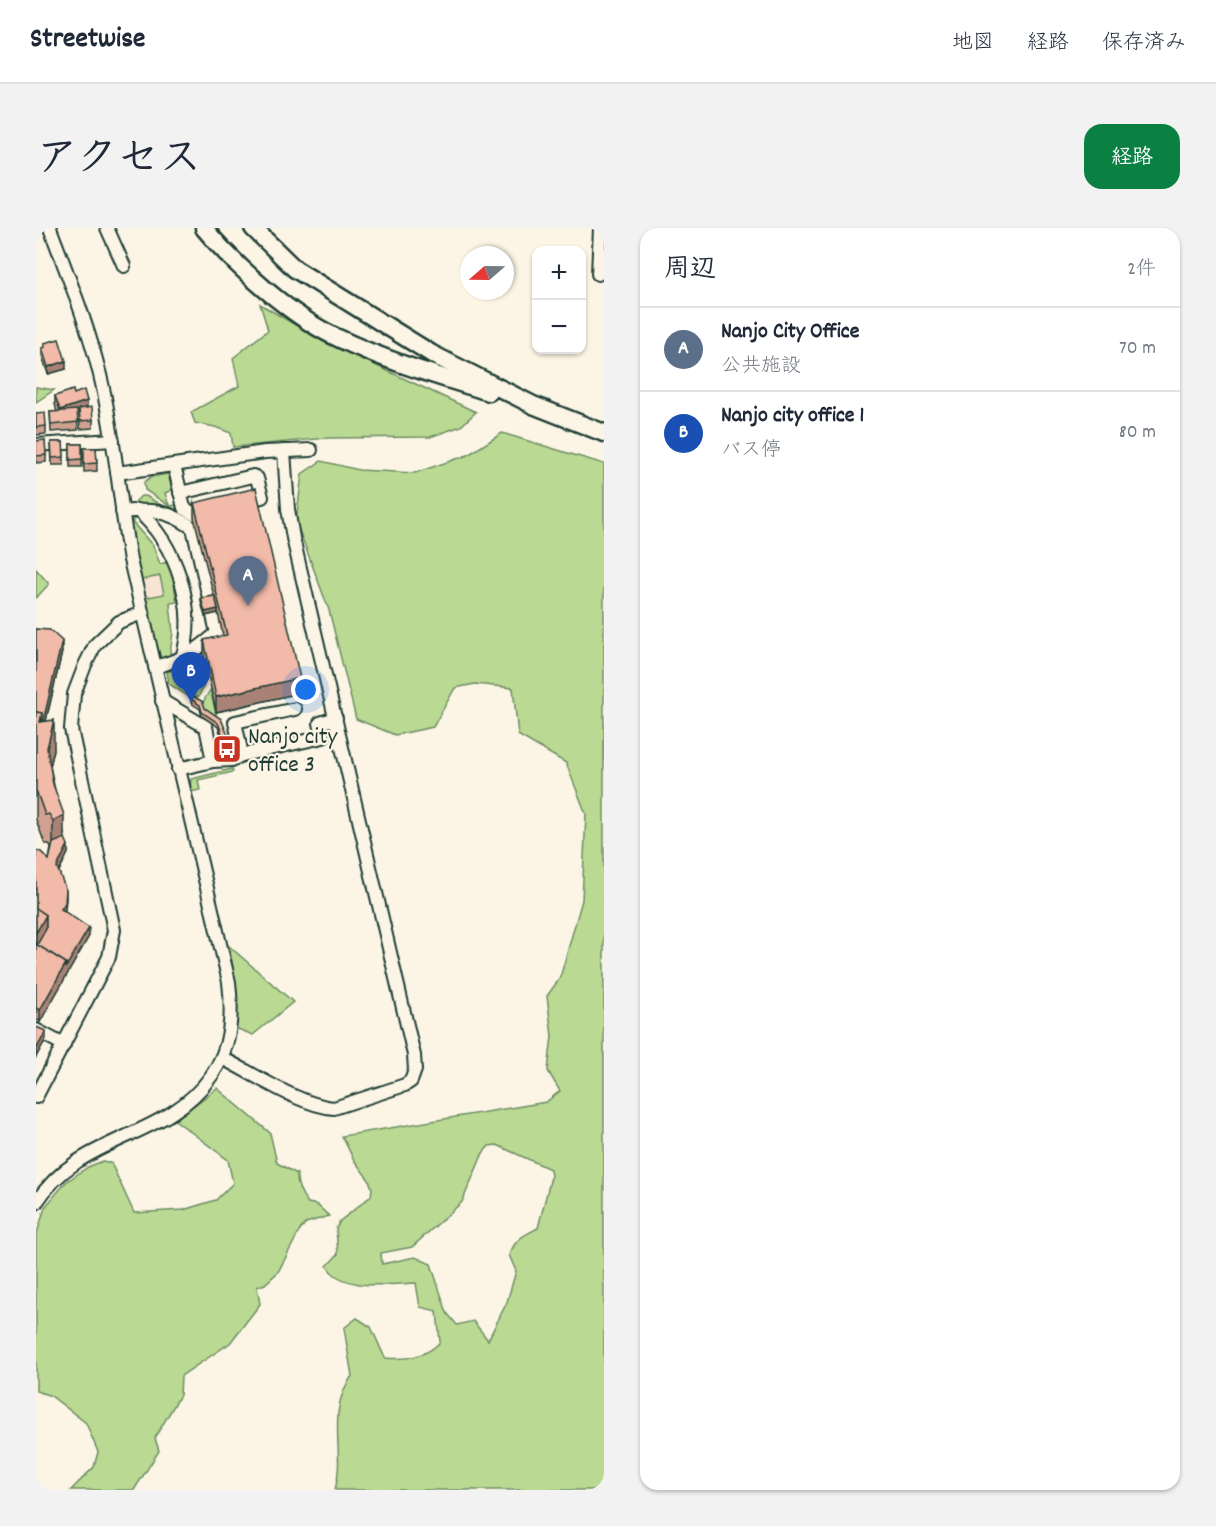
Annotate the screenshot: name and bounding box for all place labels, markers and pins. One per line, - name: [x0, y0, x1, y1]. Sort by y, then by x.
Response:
- pin: A: [228, 556, 268, 606]
- pin: B: [172, 652, 210, 702]
- place label: Nanjo city office 3: [248, 721, 339, 783]
- bus stop icon: Nanjo city office 3: [211, 733, 243, 765]

